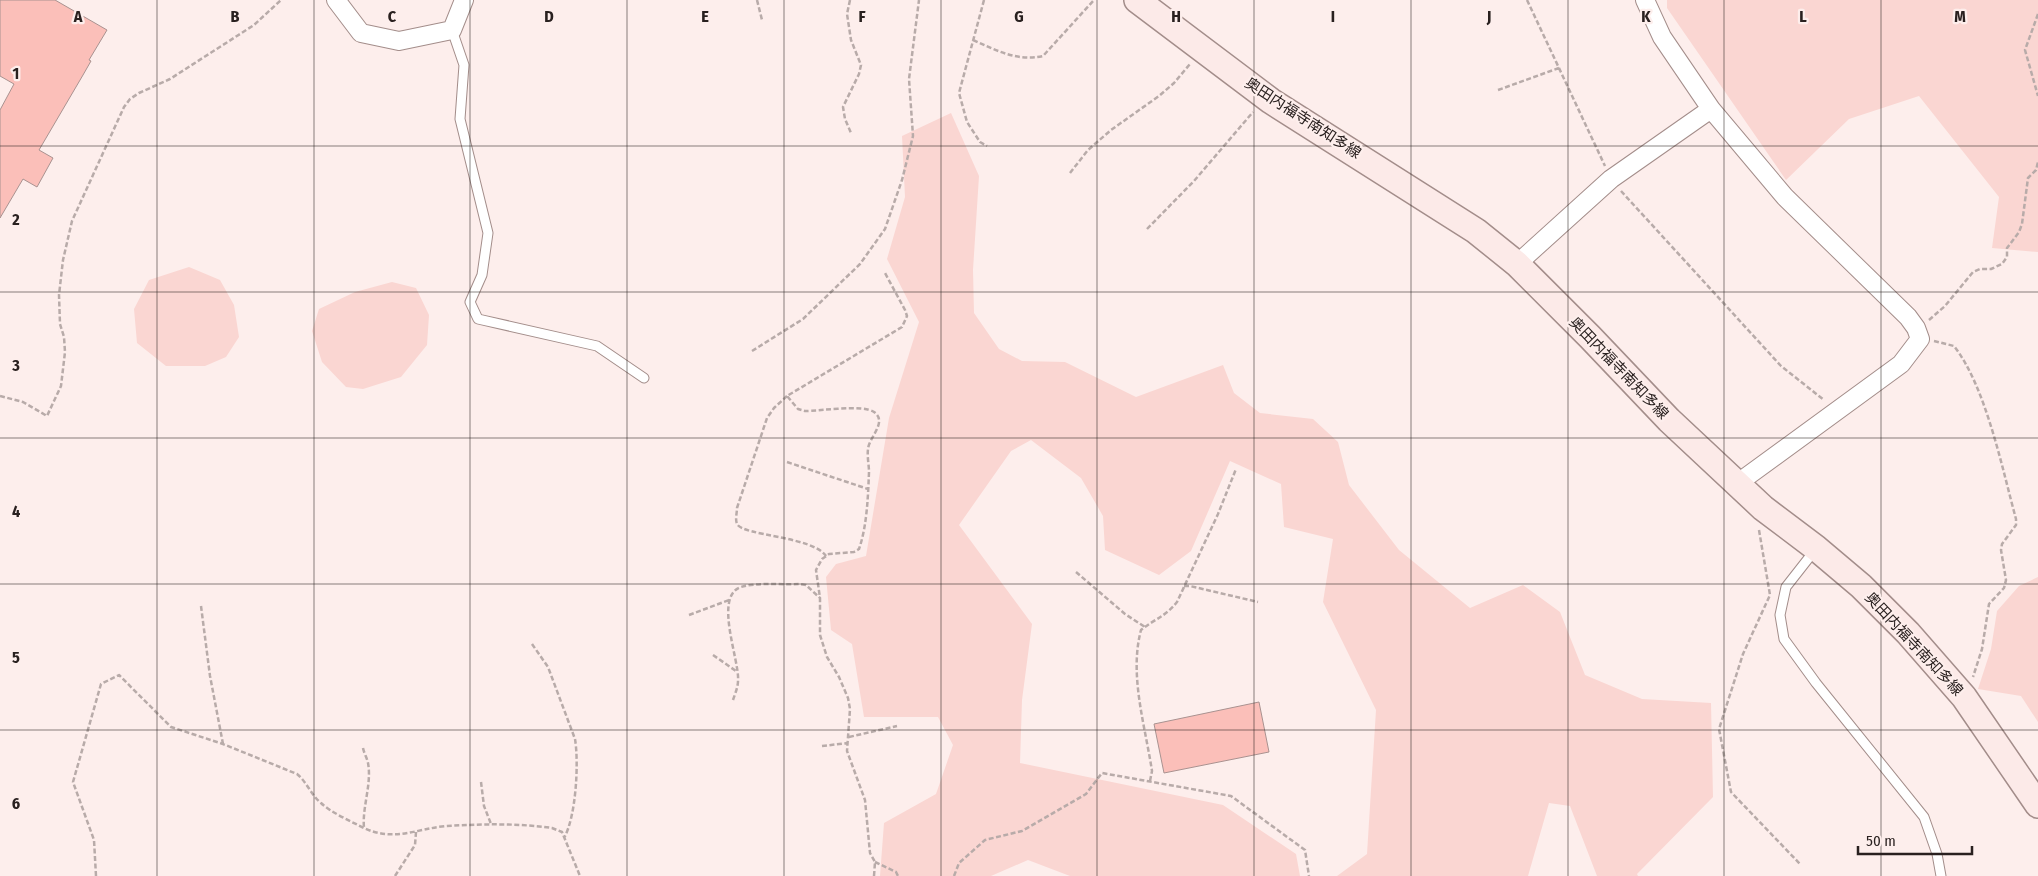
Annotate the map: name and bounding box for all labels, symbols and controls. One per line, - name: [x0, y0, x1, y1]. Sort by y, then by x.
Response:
- text: A: [73, 7, 83, 26]
- text: B: [231, 7, 240, 26]
- text: C: [388, 7, 397, 26]
- text: D: [544, 7, 554, 26]
- text: E: [701, 7, 709, 26]
- text: F: [858, 7, 866, 26]
- text: G: [1014, 7, 1024, 26]
- text: H: [1171, 7, 1181, 26]
- text: I: [1331, 7, 1335, 26]
- text: J: [1486, 7, 1491, 26]
- text: K: [1641, 7, 1651, 26]
- text: L: [1799, 7, 1807, 26]
- text: M: [1954, 7, 1966, 26]
- text: 1: [13, 64, 19, 83]
- street label: 奥田内福寺南知多線: [1241, 74, 1365, 162]
- text: 2: [11, 210, 20, 229]
- street label: 奥田内福寺南知多線: [1566, 313, 1672, 423]
- text: 3: [11, 356, 20, 375]
- text: 4: [12, 502, 20, 521]
- street label: 奥田内福寺南知多線: [1861, 588, 1967, 700]
- text: 5: [12, 648, 20, 667]
- text: 6: [12, 794, 20, 813]
- scale bar: [1858, 824, 1972, 856]
- text: 50 m: [1866, 832, 1896, 850]

